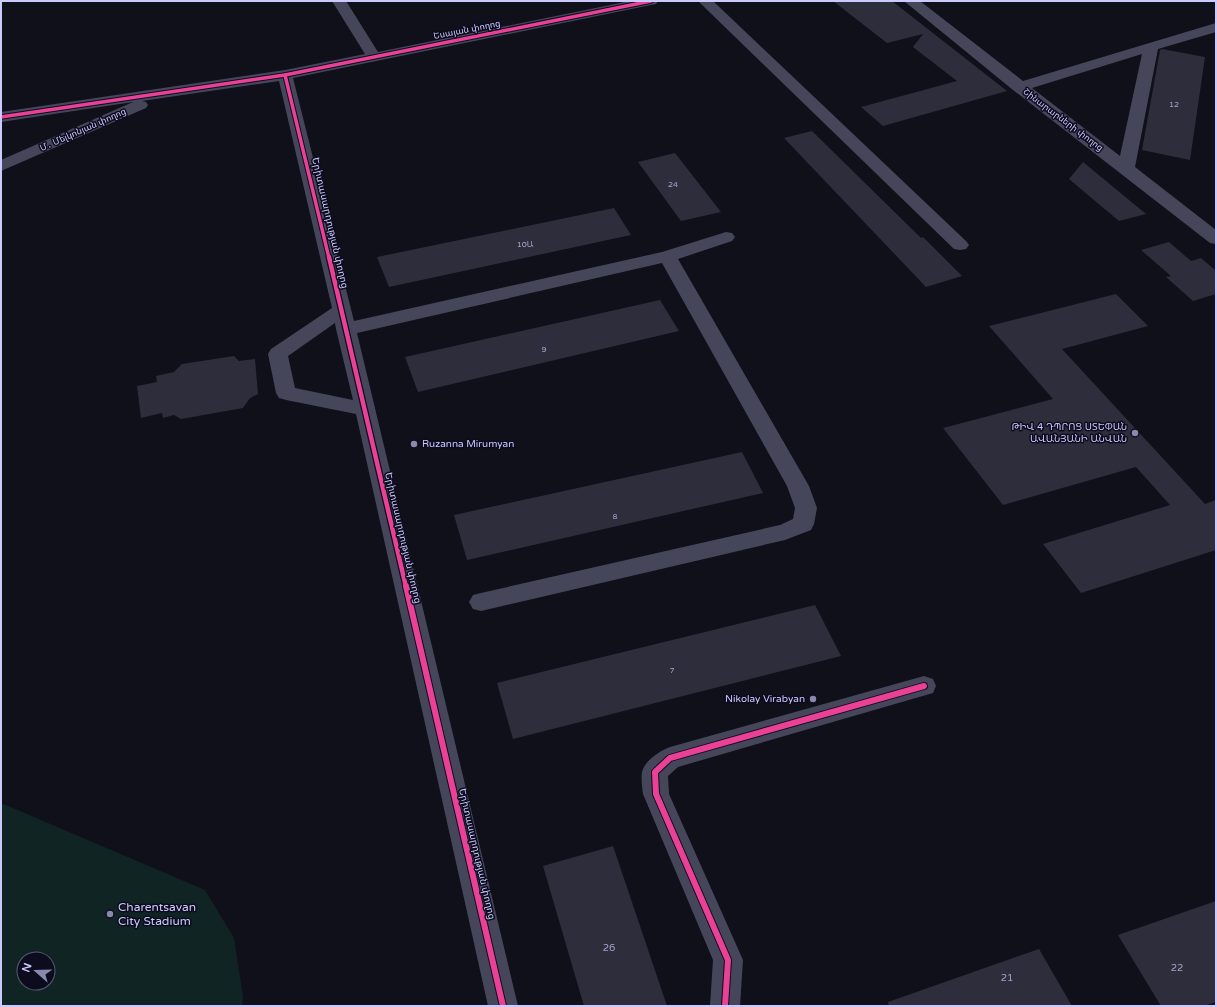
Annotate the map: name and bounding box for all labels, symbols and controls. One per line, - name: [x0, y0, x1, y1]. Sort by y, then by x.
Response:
- street label: Եսայան փողոց: [433, 18, 501, 42]
- street label: Շինարարների փողոց: [1021, 86, 1105, 154]
- house number: 12: [1169, 100, 1179, 109]
- street label: Մ․ Մելկոնյան փողոց: [38, 106, 128, 154]
- street label: Երիտասարդության փողոց: [309, 156, 351, 290]
- house number: 24: [668, 180, 678, 189]
- house number: 10Ա: [517, 240, 534, 249]
- house number: 9: [541, 345, 547, 354]
- place label: ԹԻՎ 4 ԴՊՐՈՑ ՍՏԵՓԱՆ ԱՎԱՆՅԱՆԻ ԱՆՎԱՆ: [1011, 421, 1127, 445]
- marker: ԹԻՎ 4 ԴՊՐՈՑ ՍՏԵՓԱՆ ԱՎԱՆՅԱՆԻ ԱՆՎԱՆ: [1130, 428, 1140, 438]
- place label: Ruzanna Mirumyan: [422, 438, 514, 450]
- marker: Ruzanna Mirumyan: [409, 439, 419, 449]
- street label: Երիտասարդության փողոց: [382, 471, 424, 605]
- house number: 8: [612, 512, 618, 521]
- house number: 7: [669, 666, 675, 675]
- place label: Nikolay Virabyan: [725, 693, 805, 705]
- marker: Nikolay Virabyan: [808, 694, 818, 704]
- street label: Երիտասարդության փողոց: [456, 787, 498, 921]
- place label: Charentsavan City Stadium: [118, 900, 196, 928]
- marker: Charentsavan City Stadium: [105, 909, 115, 919]
- house number: 26: [603, 942, 615, 954]
- north arrow: [16, 951, 56, 991]
- text: N: [19, 961, 35, 974]
- house number: 22: [1171, 962, 1183, 974]
- house number: 21: [1001, 972, 1013, 984]

